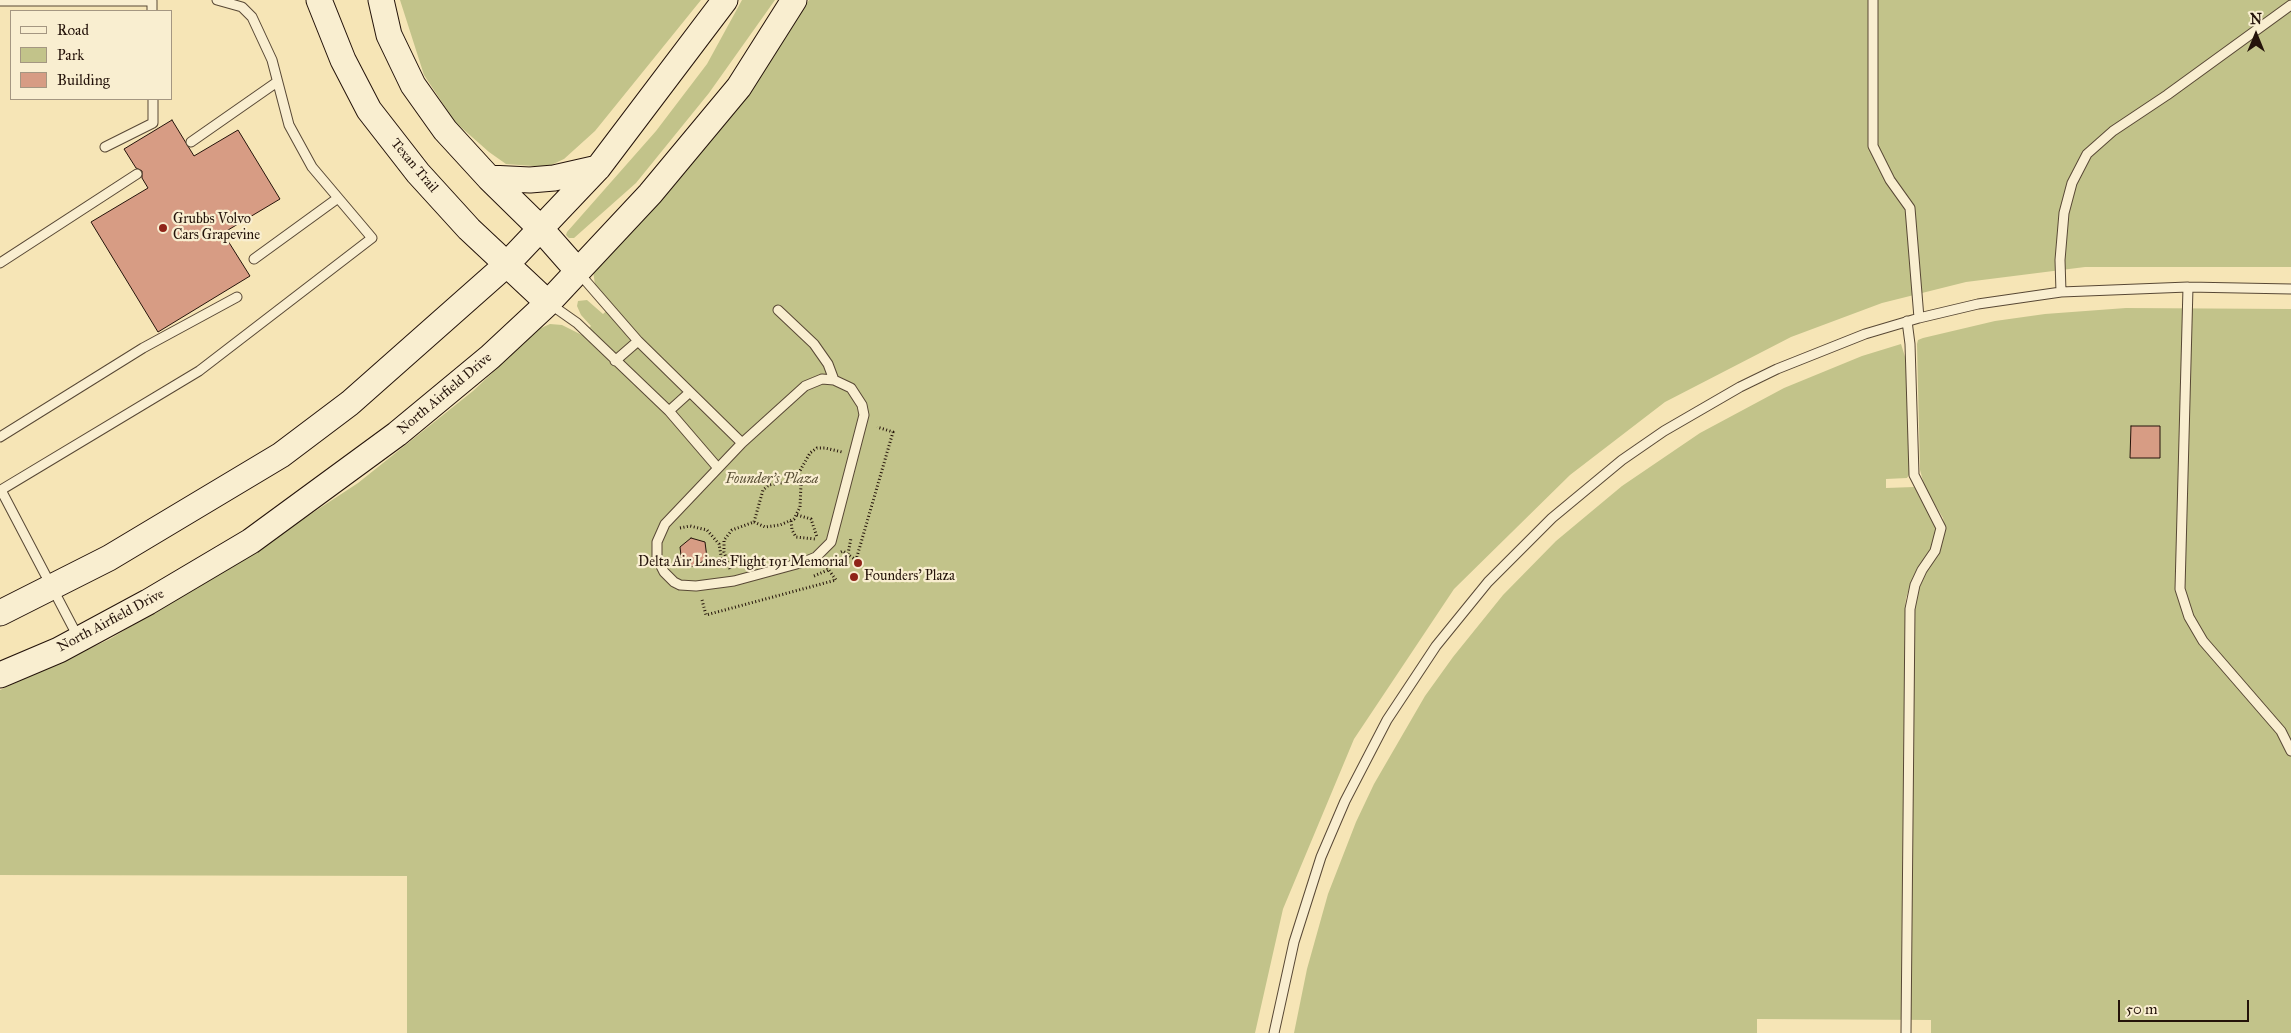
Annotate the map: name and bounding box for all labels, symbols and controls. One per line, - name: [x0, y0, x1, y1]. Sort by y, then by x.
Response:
- legend: [10, 10, 172, 100]
- north arrow: [2231, 10, 2281, 60]
- text: N: [2250, 11, 2262, 28]
- text: Road: [57, 21, 89, 39]
- text: Park: [57, 46, 84, 64]
- text: Building: [57, 71, 110, 89]
- street label: Texan Trail: [387, 136, 441, 196]
- place label: Grubbs Volvo Cars Grapevine: [173, 212, 260, 244]
- marker: Grubbs Volvo Cars Grapevine: [157, 222, 169, 234]
- street label: North Airfield Drive: [394, 350, 496, 438]
- park label: Founder's Plaza: [725, 472, 819, 488]
- place label: Delta Air Lines Flight 191 Memorial: [638, 555, 848, 571]
- marker: Delta Air Lines Flight 191 Memorial: [852, 557, 864, 569]
- place label: Founders' Plaza: [864, 569, 955, 585]
- marker: Founders' Plaza: [848, 571, 860, 583]
- street label: North Airfield Drive: [55, 586, 167, 656]
- scale bar: [2121, 990, 2252, 1022]
- text: 50 m: [2126, 1000, 2158, 1018]

